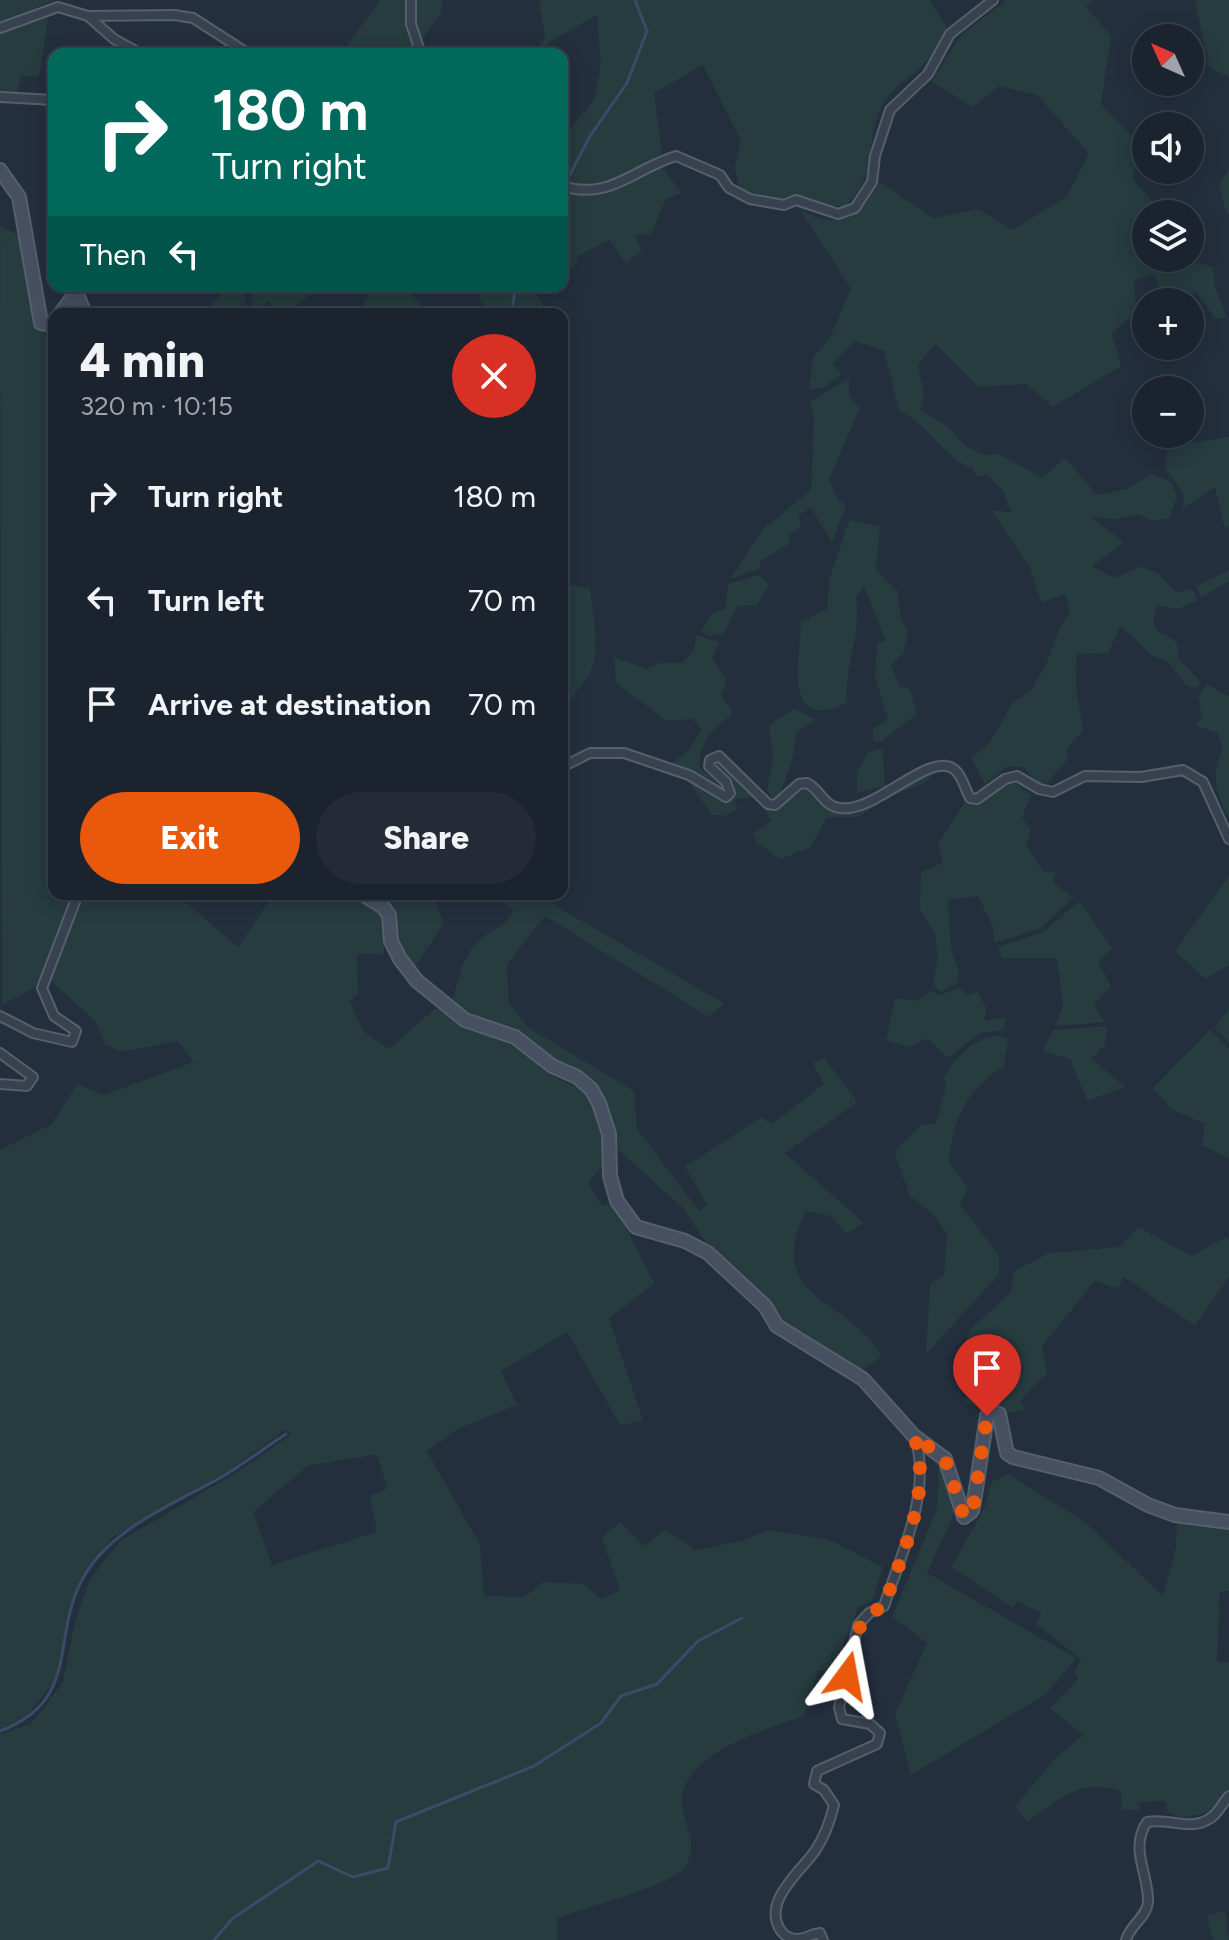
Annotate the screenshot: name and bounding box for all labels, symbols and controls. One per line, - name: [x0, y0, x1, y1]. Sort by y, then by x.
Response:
- north arrow: [1132, 24, 1204, 96]
- map controls: [1132, 24, 1204, 448]
- text: 180 m: [212, 77, 368, 144]
- icon: right: [80, 80, 184, 184]
- button: sound: [1132, 112, 1204, 184]
- text: Turn right: [212, 145, 367, 188]
- button: layers: [1132, 200, 1204, 272]
- icon: left: [162, 232, 206, 276]
- text: Then: [80, 236, 146, 273]
- button: +: [1132, 288, 1204, 360]
- text: 4 min: [80, 331, 205, 389]
- button: close: [452, 334, 536, 418]
- button: −: [1132, 376, 1204, 448]
- text: 320 m · 10:15: [80, 390, 233, 422]
- icon: right: [80, 474, 124, 518]
- text: Turn right: [148, 478, 283, 515]
- text: 180 m: [453, 478, 536, 515]
- icon: left: [80, 578, 124, 622]
- text: Turn left: [148, 582, 265, 619]
- text: 70 m: [468, 582, 536, 619]
- icon: arrive: [80, 682, 124, 726]
- text: Arrive at destination: [148, 686, 431, 723]
- text: 70 m: [468, 686, 536, 723]
- button: Exit: [80, 792, 300, 884]
- button: Share: [316, 792, 536, 884]
- pin: [953, 1334, 1021, 1416]
- icon: arrive: [965, 1346, 1009, 1390]
- position arrow: [805, 1634, 889, 1718]

